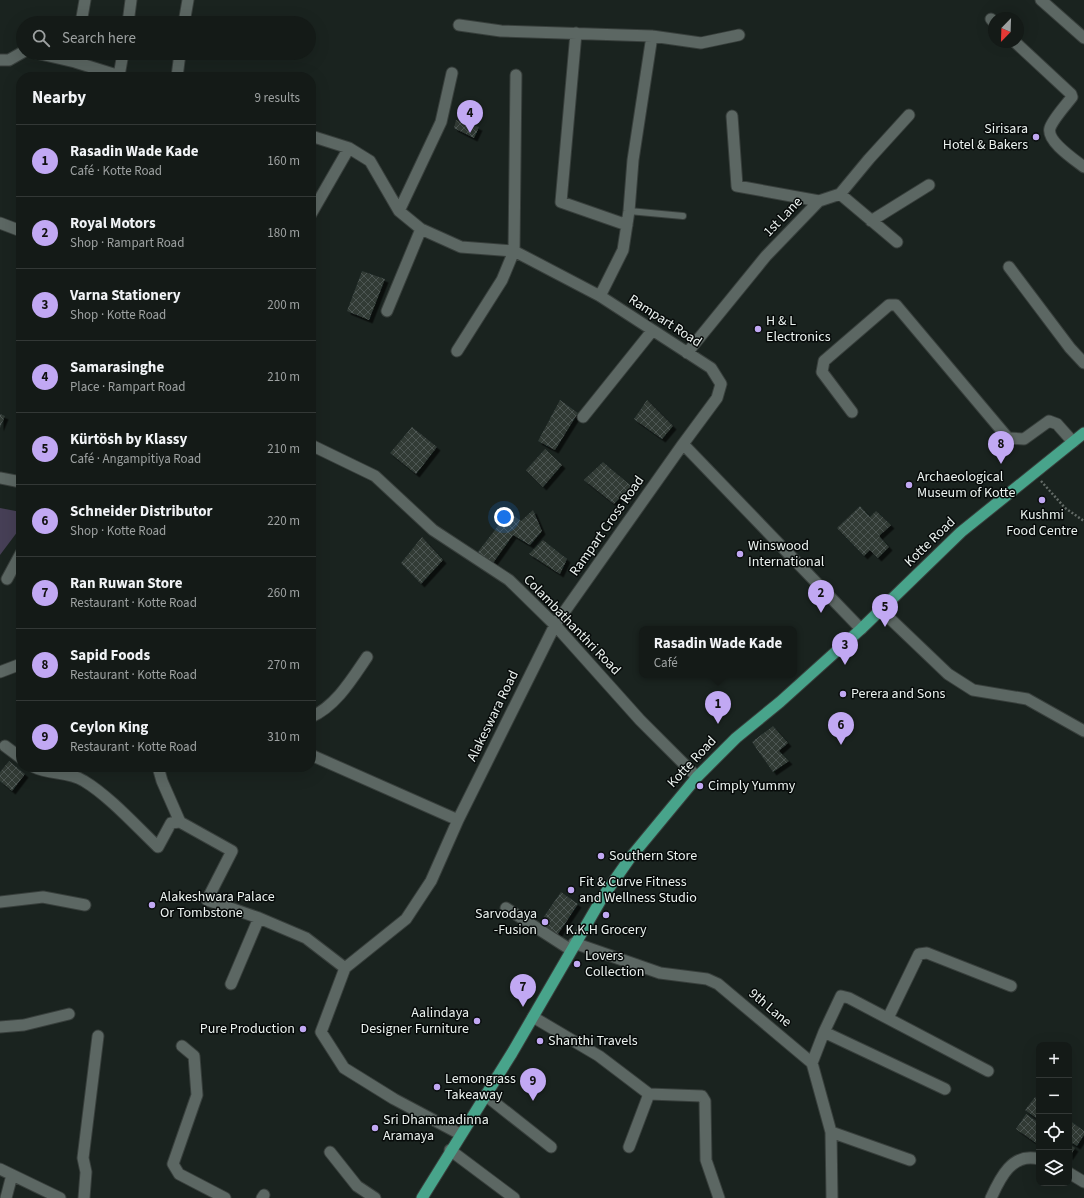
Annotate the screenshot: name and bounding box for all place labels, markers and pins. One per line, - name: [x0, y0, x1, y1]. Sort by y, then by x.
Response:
- pin: 4: [457, 100, 483, 133]
- place label: Sirisara Hotel & Bakers: [943, 119, 1028, 155]
- marker: Sirisara Hotel & Bakers: [1031, 132, 1041, 142]
- place label: H & L Electronics: [766, 311, 831, 347]
- marker: H & L Electronics: [753, 324, 763, 334]
- pin: 8: [988, 431, 1014, 464]
- place label: Archaeological Museum of Kotte: [917, 467, 1015, 503]
- marker: Archaeological Museum of Kotte: [904, 480, 914, 490]
- marker: Kushmi Food Centre: [1037, 495, 1047, 505]
- place label: Kushmi Food Centre: [1006, 505, 1078, 541]
- place label: Winswood International: [748, 536, 825, 572]
- marker: Winswood International: [735, 549, 745, 559]
- pin: 2: [808, 580, 834, 613]
- pin: 5: [872, 594, 898, 627]
- pin: 3: [832, 632, 858, 665]
- place label: Perera and Sons: [851, 684, 946, 704]
- marker: Perera and Sons: [838, 689, 848, 699]
- pin: 1: [705, 691, 731, 724]
- pin: 6: [828, 712, 854, 745]
- place label: Cimply Yummy: [708, 776, 796, 796]
- marker: Cimply Yummy: [695, 781, 705, 791]
- place label: Southern Store: [609, 846, 697, 866]
- marker: Southern Store: [596, 851, 606, 861]
- place label: Fit & Curve Fitness and Wellness Studio: [579, 872, 697, 908]
- marker: Fit & Curve Fitness and Wellness Studio: [566, 885, 576, 895]
- place label: Alakeshwara Palace Or Tombstone: [160, 887, 275, 923]
- marker: Alakeshwara Palace Or Tombstone: [147, 900, 157, 910]
- place label: Sarvodaya -Fusion: [475, 904, 537, 940]
- marker: K.K.H Grocery: [601, 910, 611, 920]
- marker: Sarvodaya -Fusion: [540, 917, 550, 927]
- place label: K.K.H Grocery: [566, 920, 647, 940]
- place label: Lovers Collection: [585, 946, 644, 982]
- marker: Lovers Collection: [572, 959, 582, 969]
- pin: 7: [510, 974, 536, 1007]
- place label: Aalindaya Designer Furniture: [361, 1003, 469, 1039]
- marker: Aalindaya Designer Furniture: [472, 1016, 482, 1026]
- place label: Pure Production: [200, 1019, 295, 1039]
- marker: Pure Production: [298, 1024, 308, 1034]
- place label: Shanthi Travels: [548, 1031, 638, 1051]
- marker: Shanthi Travels: [535, 1036, 545, 1046]
- pin: 9: [520, 1068, 546, 1101]
- place label: Lemongrass Takeaway: [445, 1069, 516, 1105]
- marker: Lemongrass Takeaway: [432, 1082, 442, 1092]
- place label: Sri Dhammadinna Aramaya: [383, 1110, 489, 1146]
- marker: Sri Dhammadinna Aramaya: [370, 1123, 380, 1133]

